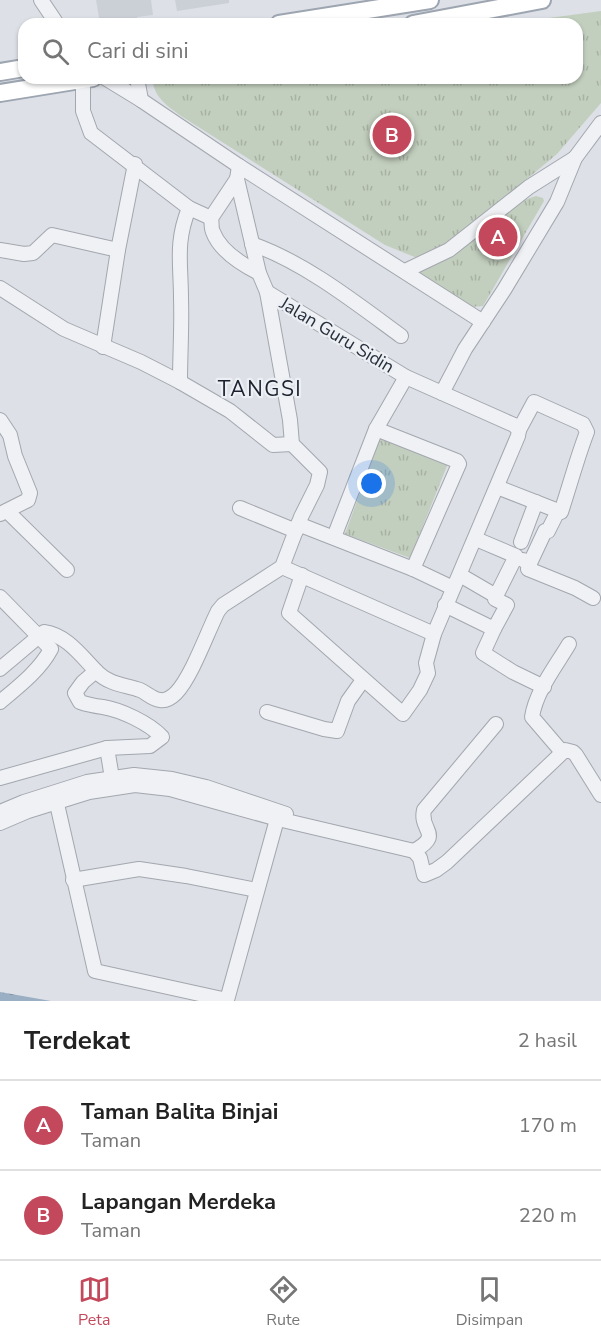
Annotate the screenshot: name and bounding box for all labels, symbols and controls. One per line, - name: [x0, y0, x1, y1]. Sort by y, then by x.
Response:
- search box: [18, 18, 583, 84]
- icon: search: [39, 35, 72, 68]
- text: Cari di sini: [87, 36, 189, 66]
- pin: B: [372, 112, 412, 158]
- pin: A: [478, 214, 518, 260]
- street label: Jalan Guru Sidin: [274, 291, 399, 379]
- district label: TANGSI: [218, 375, 302, 403]
- your location: [357, 469, 386, 498]
- text: Terdekat: [24, 1023, 130, 1058]
- text: 2 hasil: [518, 1027, 577, 1054]
- text: Taman Balita Binjai: [81, 1097, 278, 1127]
- text: A: [36, 1112, 51, 1139]
- text: 170 m: [519, 1112, 577, 1139]
- text: Taman: [81, 1127, 141, 1154]
- text: Lapangan Merdeka: [81, 1187, 276, 1217]
- text: B: [37, 1202, 50, 1229]
- text: 220 m: [519, 1202, 577, 1229]
- text: Taman: [81, 1217, 141, 1244]
- tab: Peta: [78, 1273, 111, 1331]
- tab: Rute: [266, 1273, 300, 1331]
- tab: Disimpan: [456, 1273, 523, 1331]

